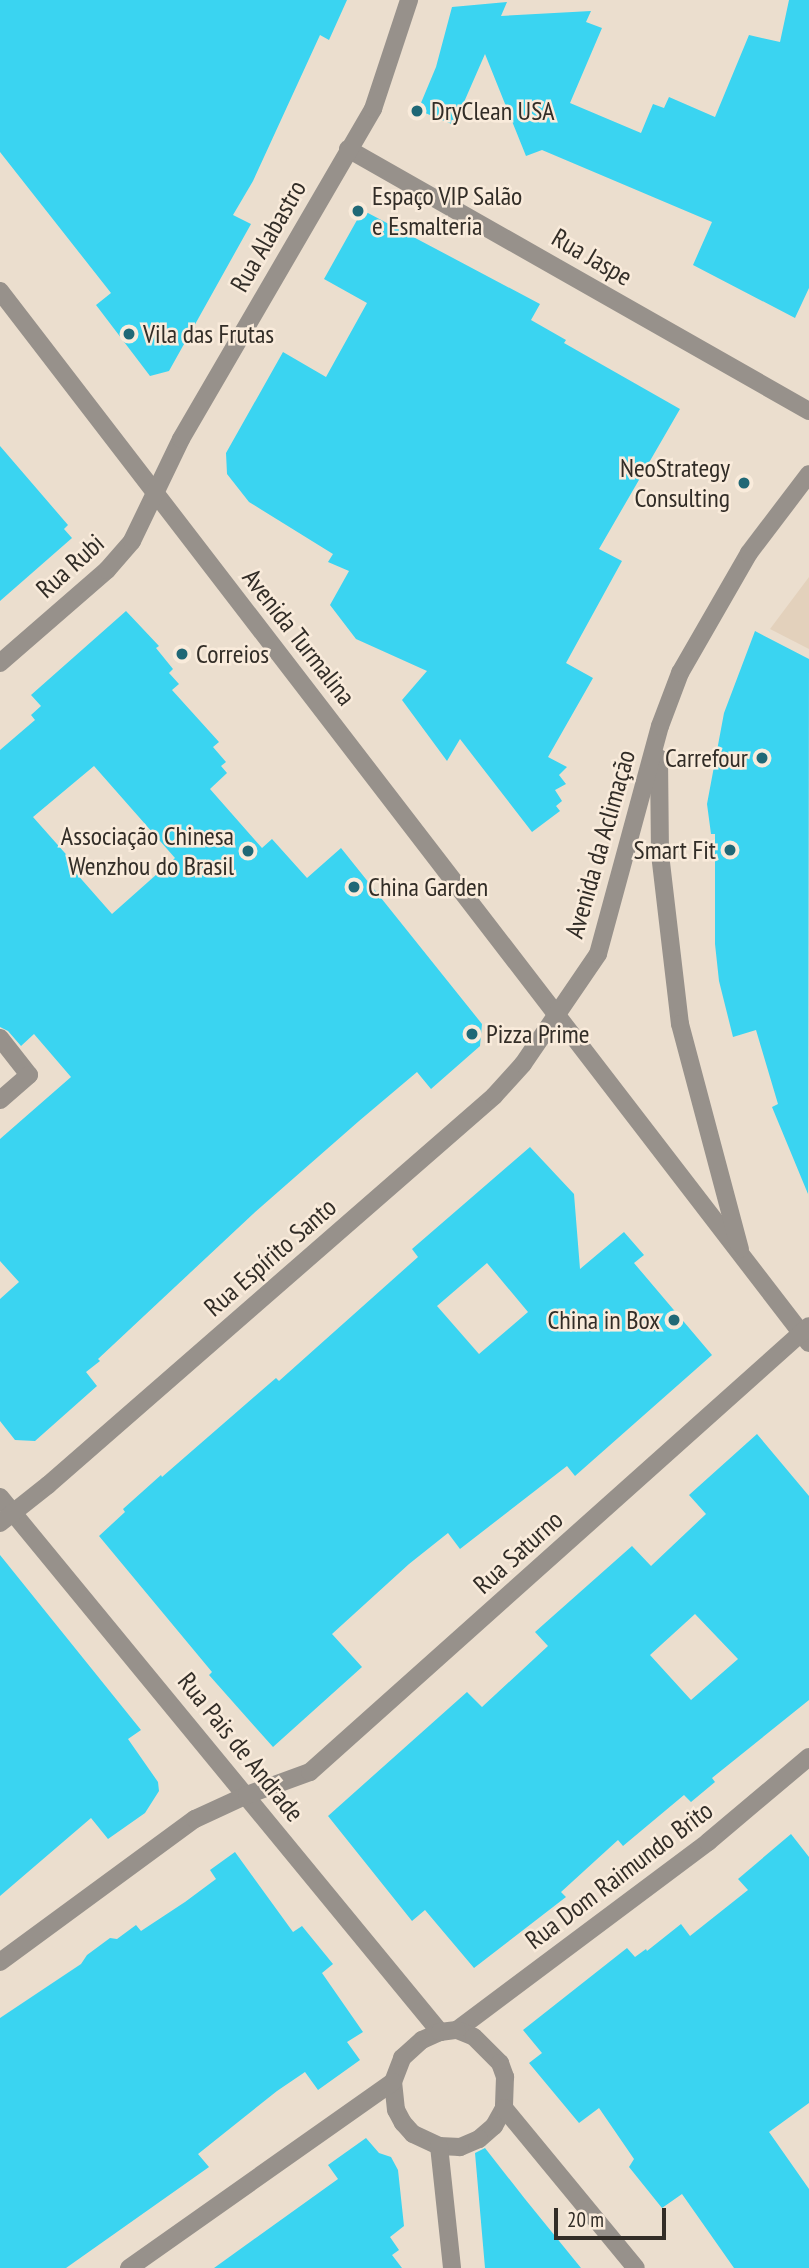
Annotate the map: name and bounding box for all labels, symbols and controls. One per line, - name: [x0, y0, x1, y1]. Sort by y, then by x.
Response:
- place label: DryClean USA: [431, 95, 555, 127]
- marker: DryClean USA: [409, 103, 425, 119]
- street label: Rua Alabastro: [223, 174, 313, 298]
- place label: Espaço VIP Salão e Esmalteria: [372, 180, 524, 242]
- marker: Espaço VIP Salão e Esmalteria: [350, 203, 366, 219]
- street label: Rua Jaspe: [546, 222, 638, 292]
- place label: Vila das Frutas: [143, 318, 274, 350]
- marker: Vila das Frutas: [121, 326, 137, 342]
- place label: NeoStrategy Consulting: [620, 452, 730, 514]
- marker: NeoStrategy Consulting: [736, 475, 752, 491]
- street label: Rua Rubi: [30, 528, 110, 604]
- street label: Avenida Turmalina: [236, 562, 362, 712]
- place label: Correios: [196, 638, 269, 670]
- marker: Correios: [174, 646, 190, 662]
- place label: Carrefour: [665, 742, 748, 774]
- street label: Avenida da Aclimação: [558, 746, 642, 942]
- marker: Carrefour: [754, 750, 770, 766]
- place label: Associação Chinesa Wenzhou do Brasil: [61, 820, 234, 882]
- place label: Smart Fit: [634, 834, 716, 866]
- marker: Smart Fit: [722, 842, 738, 858]
- marker: Associação Chinesa Wenzhou do Brasil: [240, 843, 256, 859]
- place label: China Garden: [368, 871, 488, 903]
- marker: China Garden: [346, 879, 362, 895]
- place label: Pizza Prime: [486, 1018, 589, 1050]
- marker: Pizza Prime: [464, 1026, 480, 1042]
- street label: Rua Espírito Santo: [198, 1191, 342, 1323]
- place label: China in Box: [547, 1304, 660, 1336]
- marker: China in Box: [666, 1312, 682, 1328]
- street label: Rua Saturno: [467, 1504, 569, 1600]
- street label: Rua Pais de Andrade: [171, 1666, 311, 1828]
- street label: Rua Dom Raimundo Brito: [519, 1794, 719, 1956]
- scale bar: [557, 2194, 669, 2238]
- text: 20 m: [567, 2206, 604, 2233]

